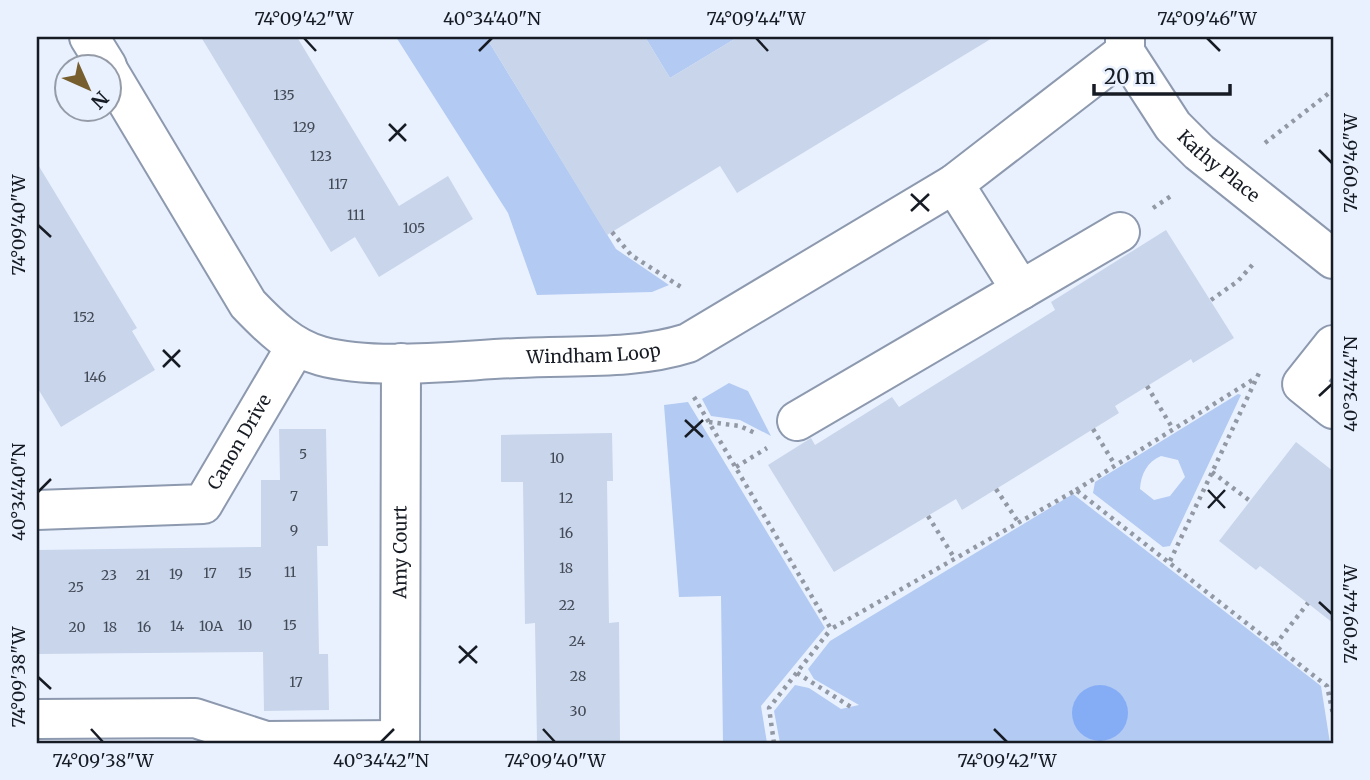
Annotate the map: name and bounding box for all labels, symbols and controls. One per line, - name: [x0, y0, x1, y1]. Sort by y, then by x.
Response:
- text: 74°09'42"W: [255, 7, 355, 30]
- text: 40°34'40"N: [443, 7, 541, 30]
- text: 74°09'44"W: [707, 7, 807, 30]
- text: 74°09'46"W: [1157, 7, 1258, 30]
- north arrow: [52, 52, 122, 122]
- scale bar: [1094, 52, 1230, 96]
- text: 20 m: [1104, 63, 1156, 90]
- text: N: [86, 86, 114, 114]
- house number: 135: [273, 86, 295, 104]
- text: 74°09'46"W: [1339, 112, 1362, 213]
- house number: 129: [293, 118, 315, 136]
- street label: Kathy Place: [1173, 125, 1265, 207]
- house number: 123: [310, 147, 332, 165]
- text: 74°09'40"W: [7, 173, 30, 275]
- house number: 117: [328, 175, 348, 193]
- house number: 111: [347, 206, 365, 224]
- house number: 105: [403, 219, 425, 237]
- house number: 152: [73, 308, 95, 326]
- text: 40°34'44"N: [1339, 336, 1362, 432]
- street label: Windham Loop: [525, 338, 662, 369]
- house number: 146: [84, 368, 106, 386]
- street label: Canon Drive: [202, 390, 276, 494]
- text: 40°34'40"N: [7, 443, 30, 541]
- house number: 5: [299, 445, 307, 463]
- house number: 10: [550, 449, 564, 467]
- house number: 7: [290, 487, 298, 505]
- house number: 12: [559, 489, 573, 507]
- street label: Amy Court: [388, 505, 412, 600]
- house number: 9: [290, 521, 298, 539]
- house number: 16: [559, 524, 573, 542]
- house number: 18: [559, 559, 573, 577]
- house number: 11: [284, 563, 296, 581]
- text: 74°09'44"W: [1339, 563, 1362, 663]
- house number: 17: [203, 564, 217, 582]
- house number: 15: [238, 564, 252, 582]
- house number: 19: [169, 565, 183, 583]
- house number: 23: [101, 566, 117, 584]
- house number: 21: [136, 566, 150, 584]
- house number: 25: [68, 578, 84, 596]
- house number: 22: [559, 596, 575, 614]
- house number: 10: [238, 616, 252, 634]
- house number: 15: [283, 616, 297, 634]
- house number: 14: [170, 617, 184, 635]
- house number: 10A: [199, 617, 223, 635]
- house number: 20: [68, 618, 86, 636]
- house number: 18: [103, 618, 117, 636]
- house number: 16: [137, 618, 151, 636]
- text: 74°09'38"W: [7, 625, 30, 728]
- house number: 24: [569, 632, 586, 650]
- house number: 28: [570, 667, 586, 685]
- house number: 17: [289, 673, 303, 691]
- house number: 30: [570, 702, 586, 720]
- text: 74°09'38"W: [52, 749, 155, 772]
- text: 40°34'42"N: [333, 749, 429, 772]
- text: 74°09'40"W: [505, 749, 607, 772]
- text: 74°09'42"W: [958, 749, 1058, 772]

